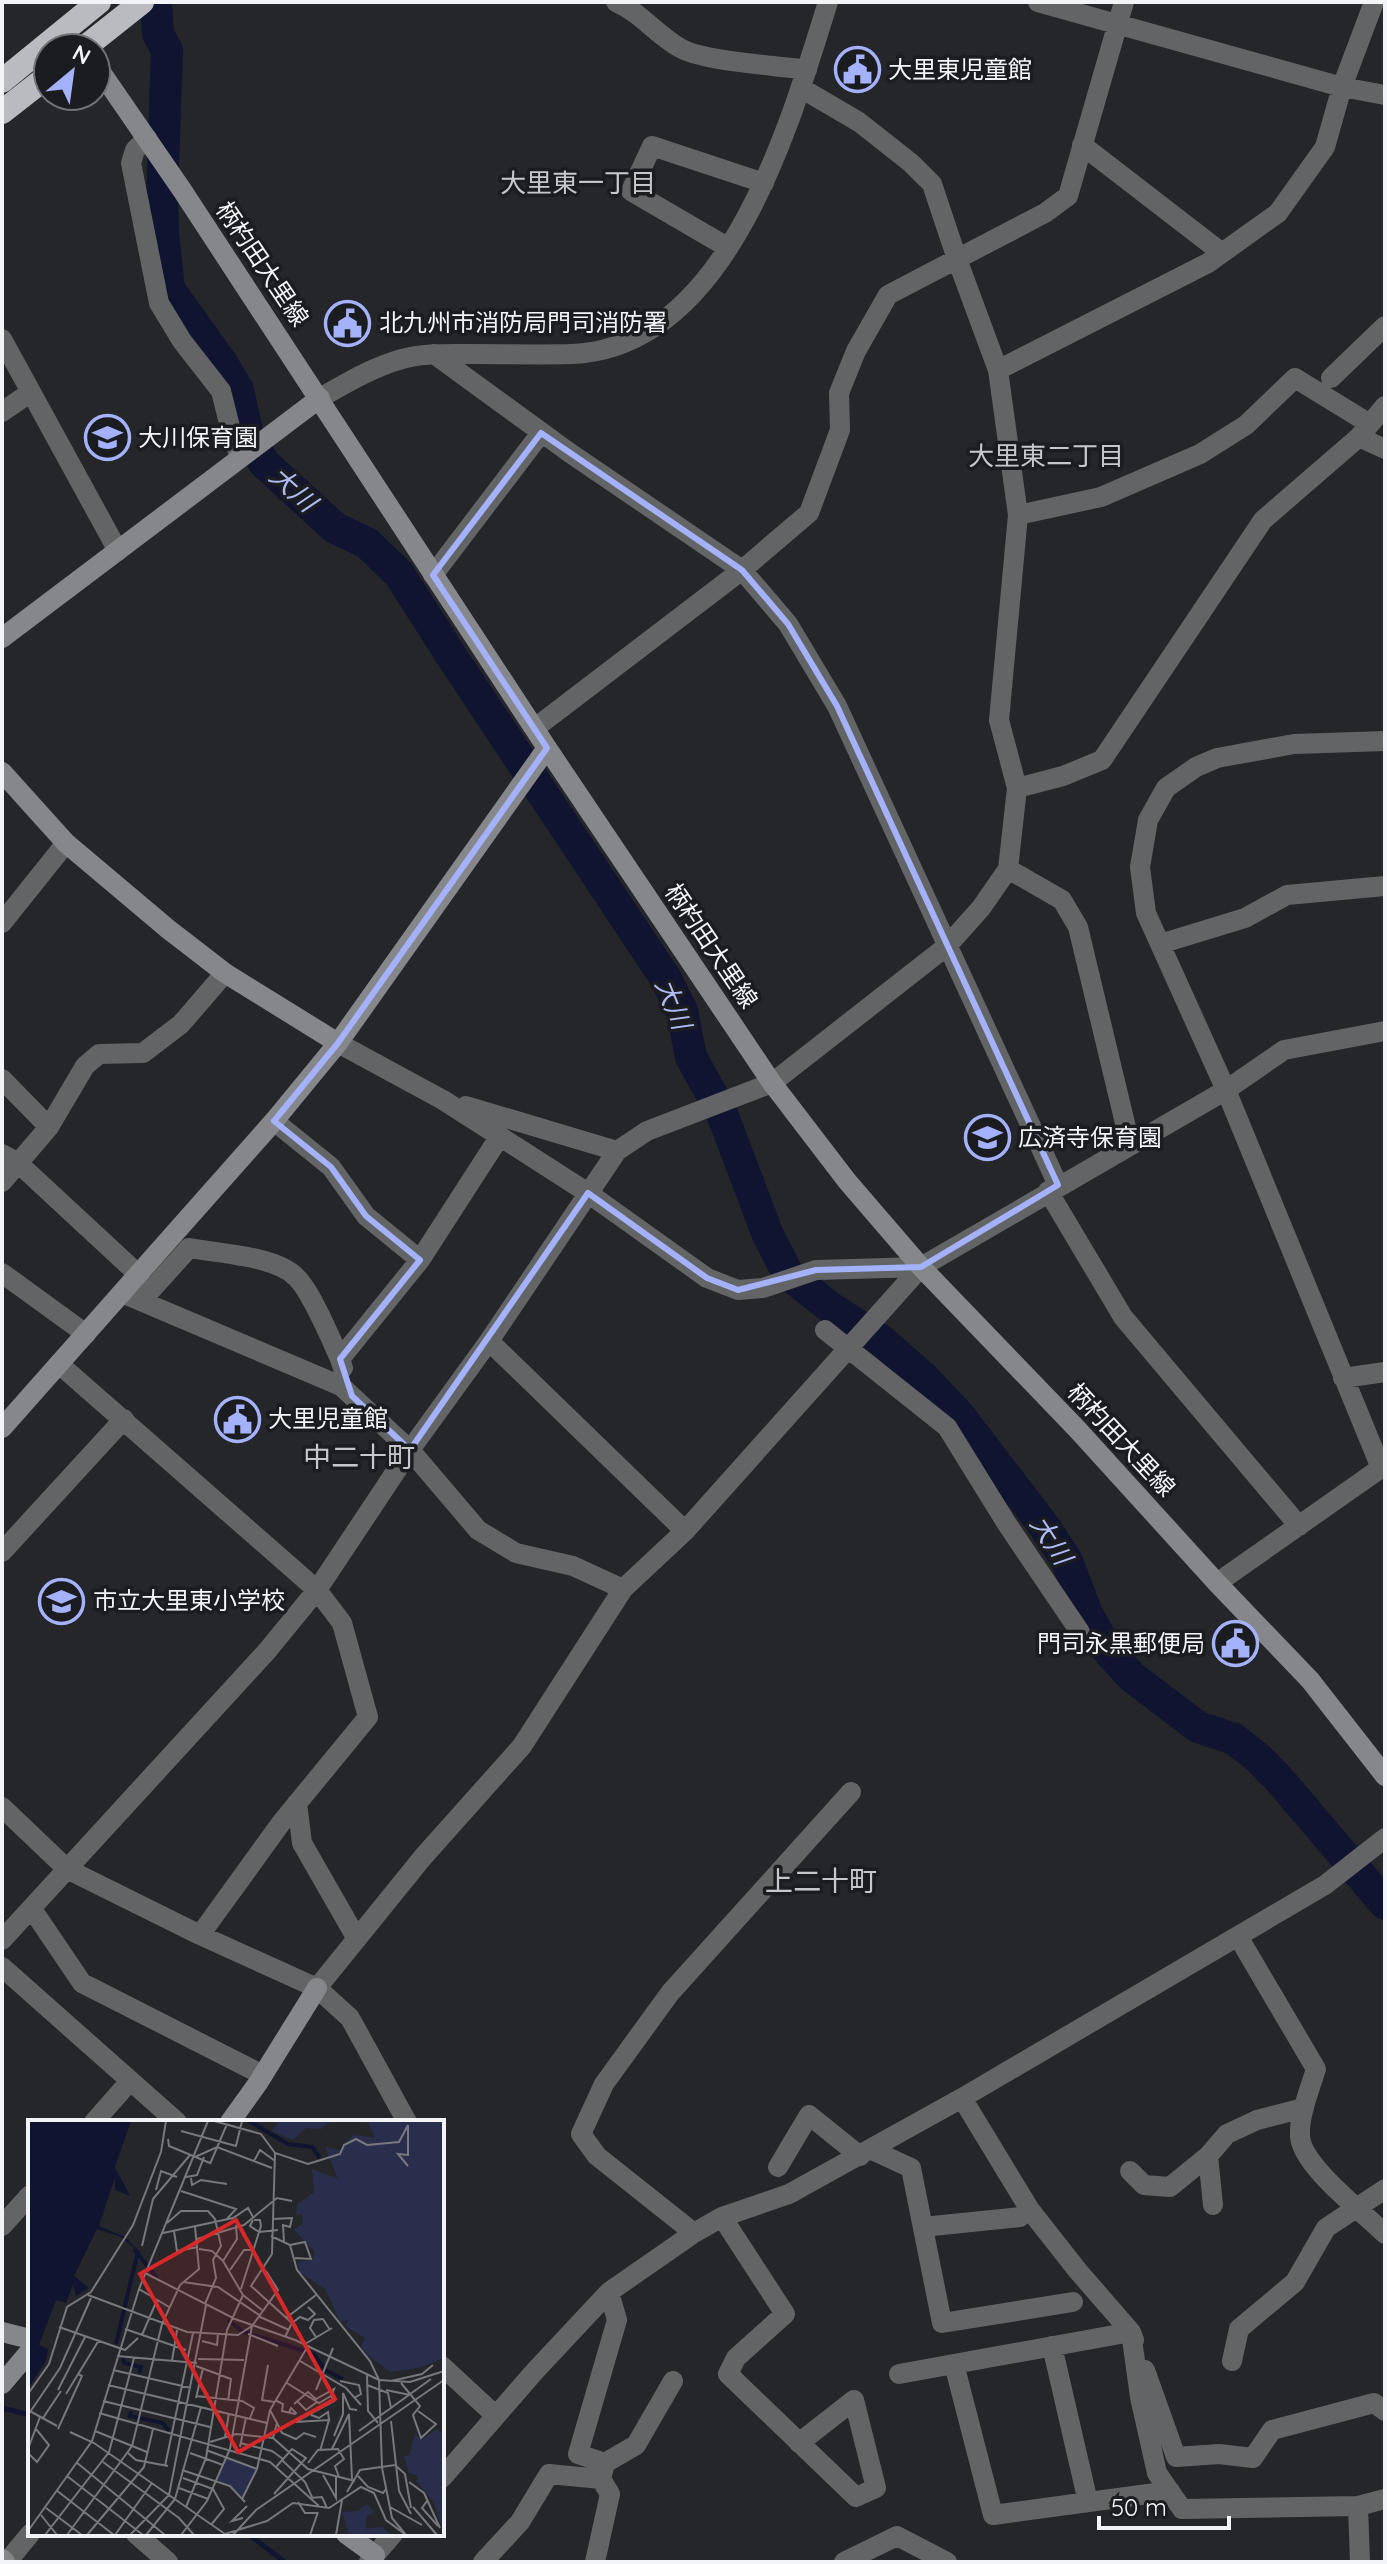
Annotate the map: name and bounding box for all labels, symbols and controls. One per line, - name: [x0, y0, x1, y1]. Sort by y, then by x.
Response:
- north arrow: [32, 32, 112, 112]
- text: N: [68, 38, 96, 71]
- public building icon: 大里東児童館: [833, 46, 881, 94]
- place label: 大里東児童館: [888, 54, 1032, 84]
- district label: 大里東一丁目: [500, 166, 656, 199]
- street label: 柄杓田大里線: [210, 195, 316, 332]
- public building icon: 北九州市消防局門司消防署: [324, 299, 372, 347]
- place label: 北九州市消防局門司消防署: [379, 307, 667, 337]
- school or university icon: 大川保育園: [83, 414, 131, 462]
- place label: 大川保育園: [138, 422, 258, 452]
- district label: 大里東二丁目: [968, 439, 1124, 472]
- water label: 大川: [263, 459, 326, 520]
- street label: 柄杓田大里線: [659, 877, 765, 1014]
- water label: 大川: [648, 974, 700, 1037]
- school or university icon: 広済寺保育園: [963, 1114, 1011, 1162]
- place label: 広済寺保育園: [1018, 1122, 1162, 1152]
- street label: 柄杓田大里線: [1062, 1376, 1182, 1502]
- public building icon: 大里児童館: [213, 1395, 261, 1443]
- place label: 大里児童館: [268, 1403, 388, 1433]
- district label: 中二十町: [303, 1439, 415, 1474]
- water label: 大川: [1023, 1509, 1081, 1573]
- school or university icon: 市立大里東小学校: [38, 1577, 86, 1625]
- place label: 市立大里東小学校: [93, 1585, 285, 1615]
- public building icon: 門司永黒郵便局: [1212, 1620, 1260, 1668]
- place label: 門司永黒郵便局: [1037, 1628, 1205, 1658]
- district label: 上二十町: [765, 1863, 877, 1898]
- inset map: [28, 2120, 444, 2536]
- scale bar: [1099, 2480, 1229, 2530]
- text: 50 m: [1111, 2492, 1167, 2522]

